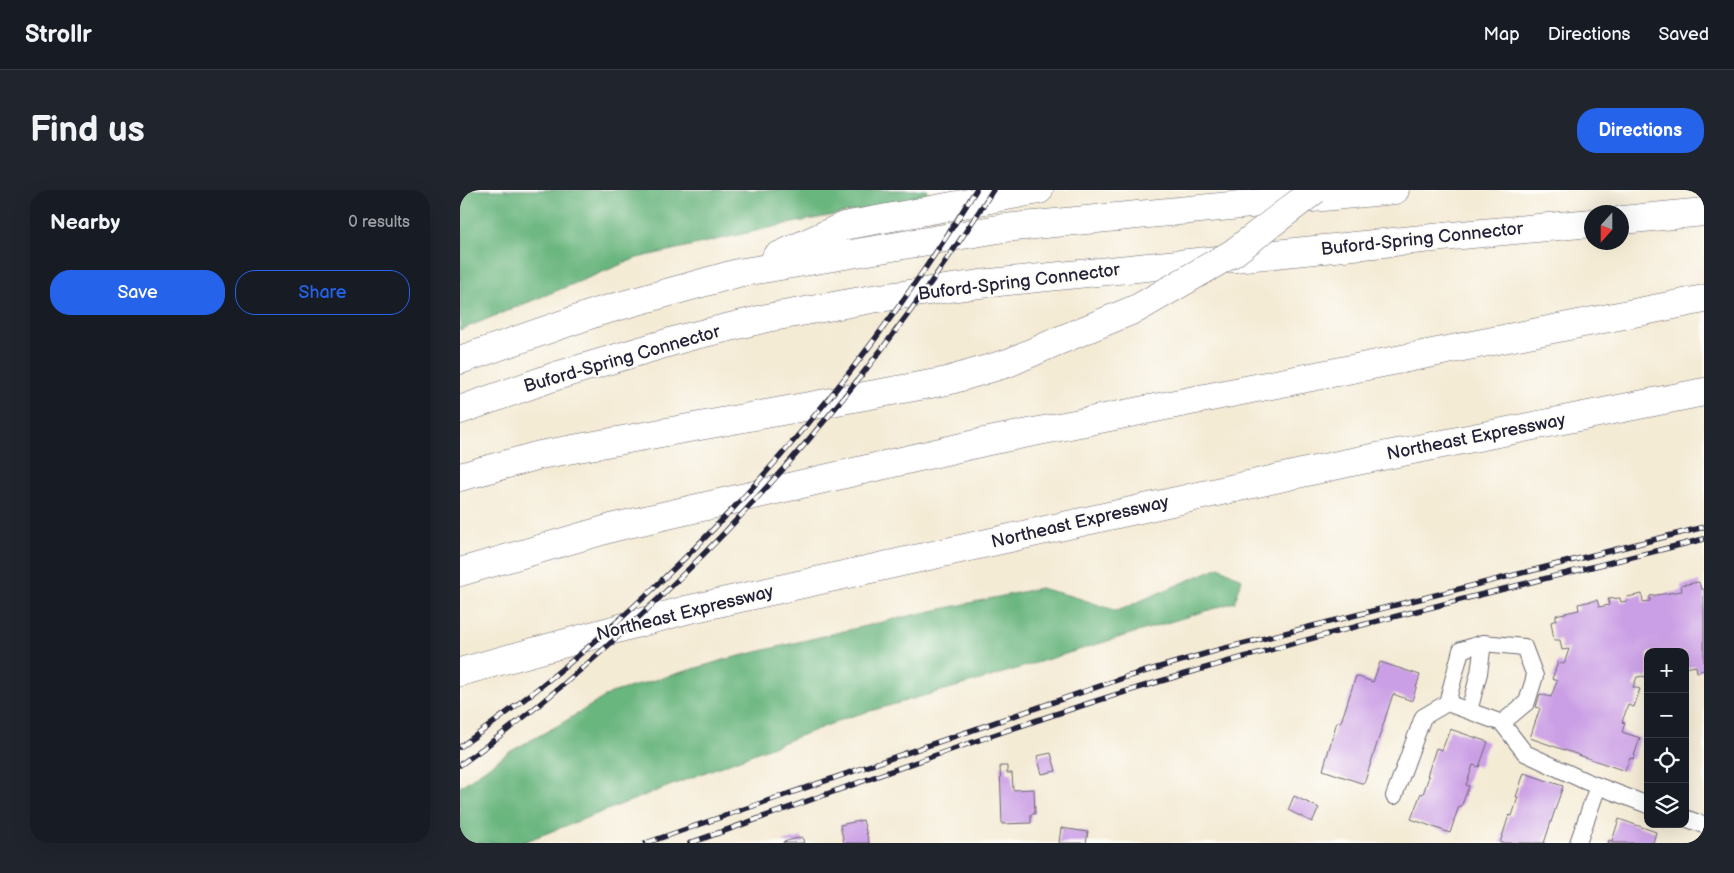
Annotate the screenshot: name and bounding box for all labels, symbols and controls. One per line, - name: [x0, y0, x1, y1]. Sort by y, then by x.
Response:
- text: Strollr: [25, 20, 92, 49]
- text: Map: [1484, 24, 1520, 45]
- text: Directions: [1548, 24, 1630, 45]
- text: Saved: [1658, 24, 1709, 45]
- button: Directions: [1577, 108, 1704, 153]
- text: Find us: [30, 109, 145, 152]
- north arrow: [1584, 205, 1629, 250]
- text: Nearby: [50, 210, 120, 235]
- text: 0 results: [348, 213, 410, 232]
- street label: Buford-Spring Connector: [1320, 218, 1525, 260]
- street label: Buford-Spring Connector: [917, 259, 1122, 305]
- button: Save: [50, 270, 225, 315]
- button: Share: [235, 270, 410, 315]
- street label: Buford-Spring Connector: [521, 321, 723, 397]
- street label: Northeast Expressway: [1385, 409, 1568, 465]
- street label: Northeast Expressway: [989, 491, 1172, 553]
- street label: Northeast Expressway: [594, 581, 777, 645]
- map controls: [1644, 648, 1689, 828]
- button: +: [1644, 648, 1689, 693]
- button: −: [1644, 693, 1689, 738]
- button: locate: [1644, 738, 1689, 783]
- button: layers: [1644, 783, 1689, 828]

